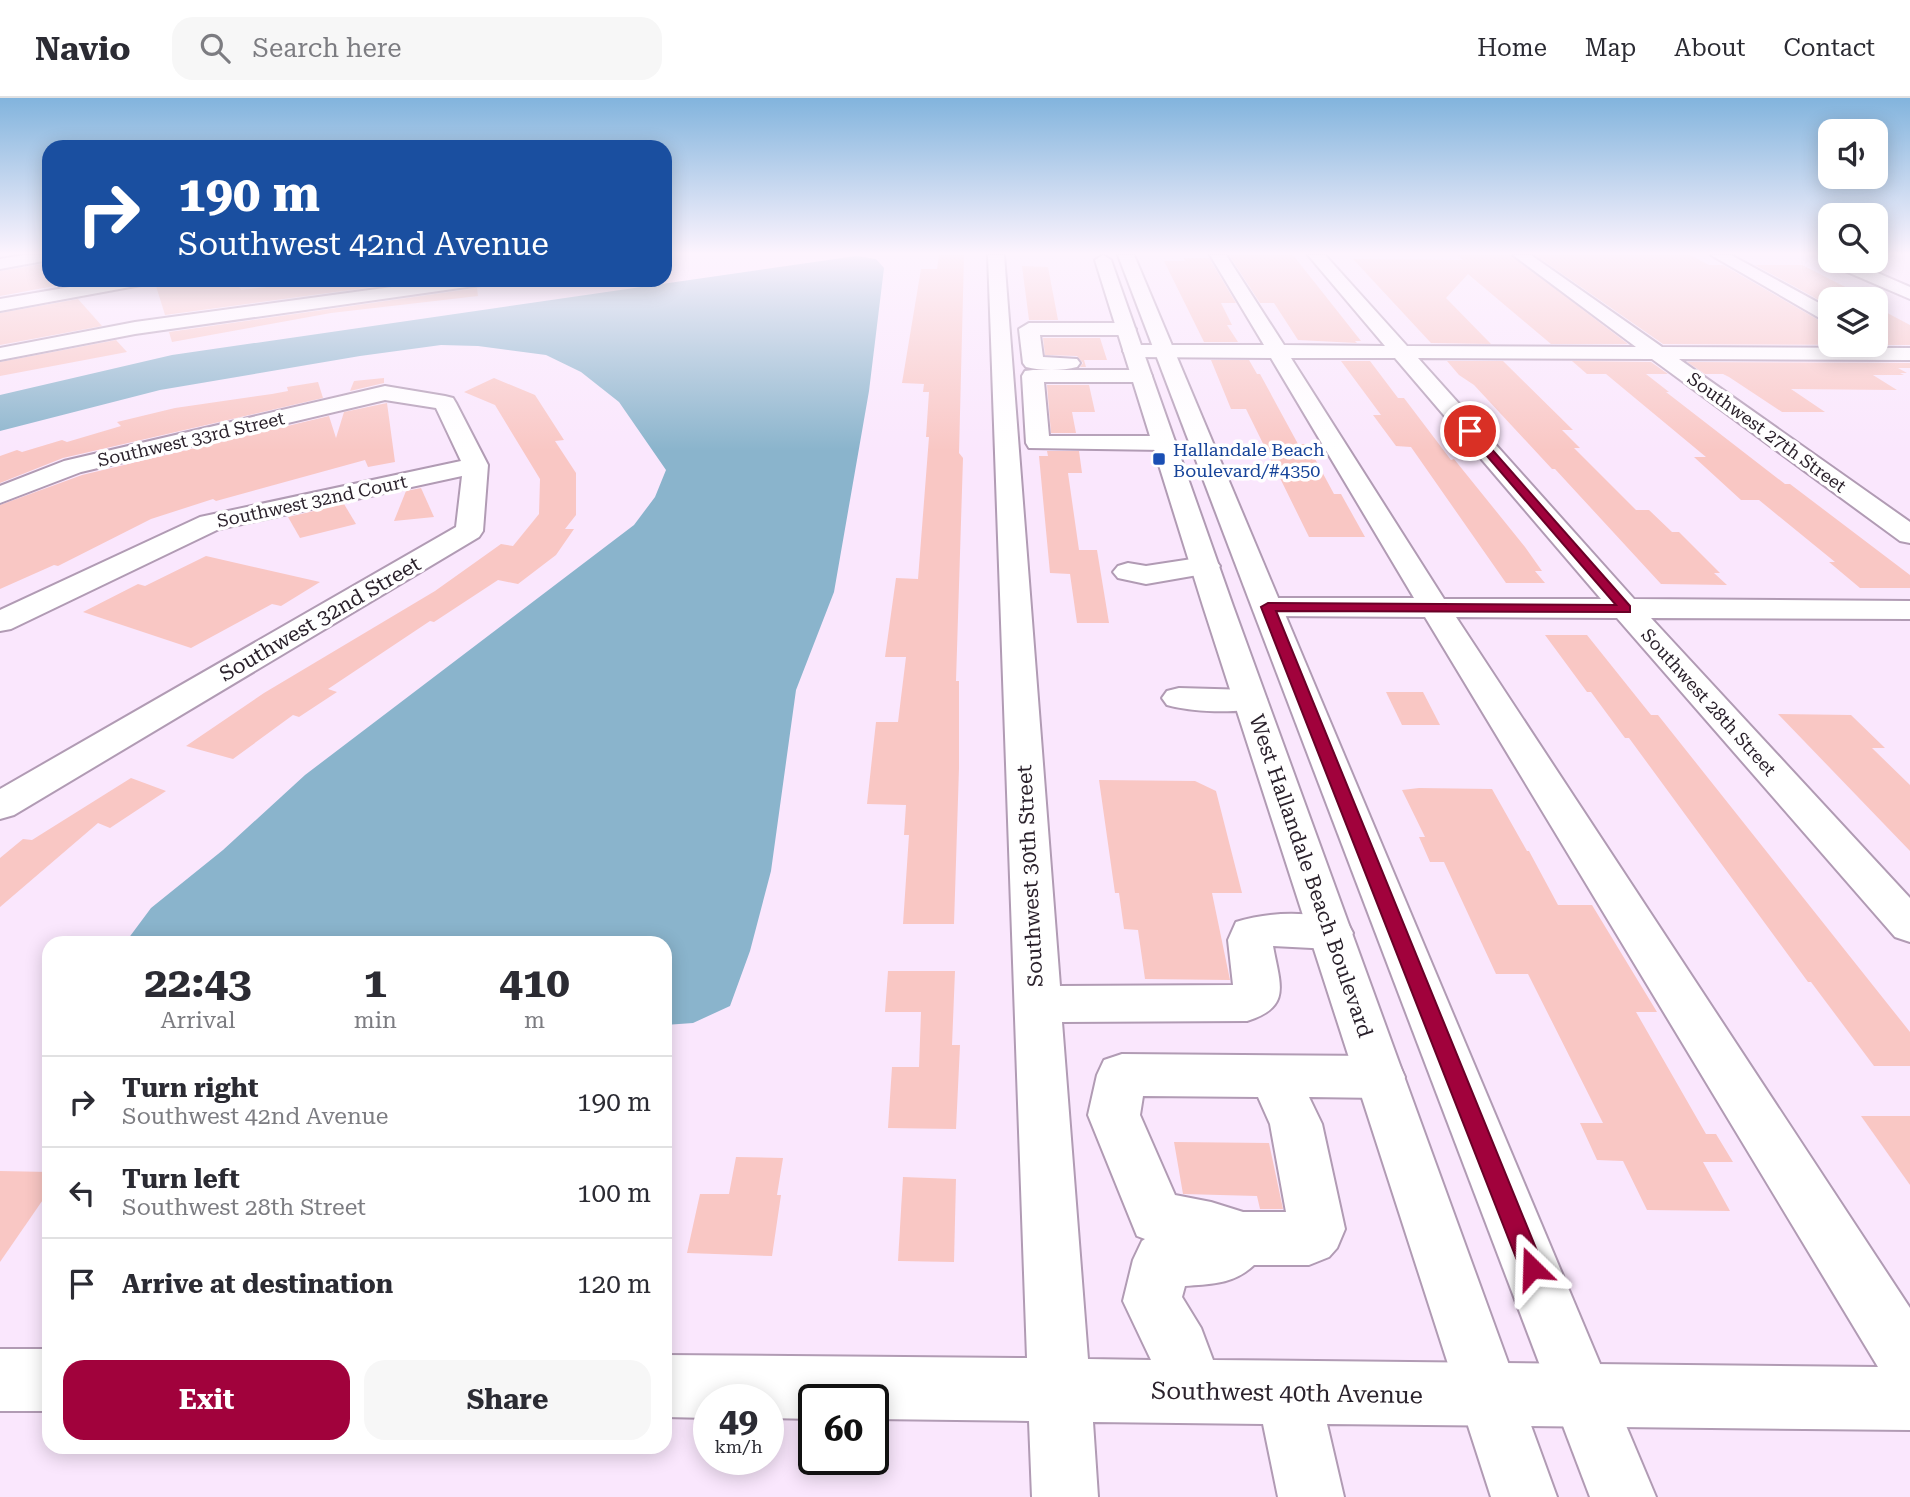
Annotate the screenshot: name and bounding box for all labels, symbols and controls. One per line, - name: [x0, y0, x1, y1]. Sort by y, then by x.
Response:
- search box: [172, 17, 662, 80]
- text: Navio: [35, 29, 130, 68]
- icon: search: [196, 29, 234, 67]
- text: Search here: [252, 33, 401, 63]
- text: Home: [1477, 34, 1547, 62]
- text: Map: [1585, 34, 1636, 62]
- text: About: [1674, 34, 1745, 62]
- text: Contact: [1783, 34, 1875, 62]
- map controls: [1818, 119, 1888, 357]
- button: sound: [1818, 119, 1888, 189]
- text: 190 m: [178, 166, 320, 223]
- icon: right: [63, 168, 154, 259]
- button: search: [1818, 203, 1888, 273]
- text: Southwest 42nd Avenue: [178, 225, 549, 263]
- button: layers: [1818, 287, 1888, 357]
- street label: Southwest 27th Street: [1684, 367, 1851, 497]
- pin: [1440, 401, 1500, 461]
- street label: Southwest 33rd Street: [95, 407, 287, 471]
- icon: arrive: [1451, 412, 1489, 450]
- place label: Hallandale Beach Boulevard/#4350: [1173, 439, 1325, 481]
- marker: Hallandale Beach Boulevard/#4350: [1151, 451, 1167, 467]
- street label: Southwest 32nd Court: [215, 471, 409, 531]
- street label: Southwest 32nd Street: [215, 551, 425, 686]
- street label: Southwest 28th Street: [1637, 624, 1781, 780]
- street label: West Hallandale Beach Boulevard: [1244, 711, 1378, 1041]
- street label: Southwest 30th Street: [1012, 764, 1048, 988]
- text: 22:43: [144, 958, 251, 1007]
- text: 1: [364, 958, 387, 1007]
- text: 410: [499, 958, 570, 1007]
- text: Arrival: [160, 1007, 235, 1034]
- text: min: [354, 1007, 397, 1034]
- text: m: [524, 1007, 545, 1034]
- text: Turn right: [122, 1073, 258, 1103]
- icon: right: [63, 1083, 101, 1121]
- text: 190 m: [577, 1087, 651, 1117]
- text: Southwest 42nd Avenue: [122, 1103, 388, 1130]
- text: Turn left: [122, 1164, 240, 1194]
- icon: left: [63, 1174, 101, 1212]
- text: 100 m: [577, 1178, 651, 1208]
- text: Southwest 28th Street: [122, 1194, 366, 1221]
- position arrow: [1495, 1231, 1569, 1305]
- icon: arrive: [63, 1265, 101, 1303]
- text: Arrive at destination: [122, 1269, 393, 1299]
- text: 120 m: [577, 1269, 651, 1299]
- button: Exit: [63, 1360, 350, 1440]
- button: Share: [364, 1360, 651, 1440]
- street label: Southwest 40th Avenue: [1151, 1377, 1423, 1409]
- speed limit sign: 60: [798, 1384, 889, 1475]
- text: 49: [719, 1400, 758, 1441]
- text: km/h: [714, 1436, 763, 1457]

